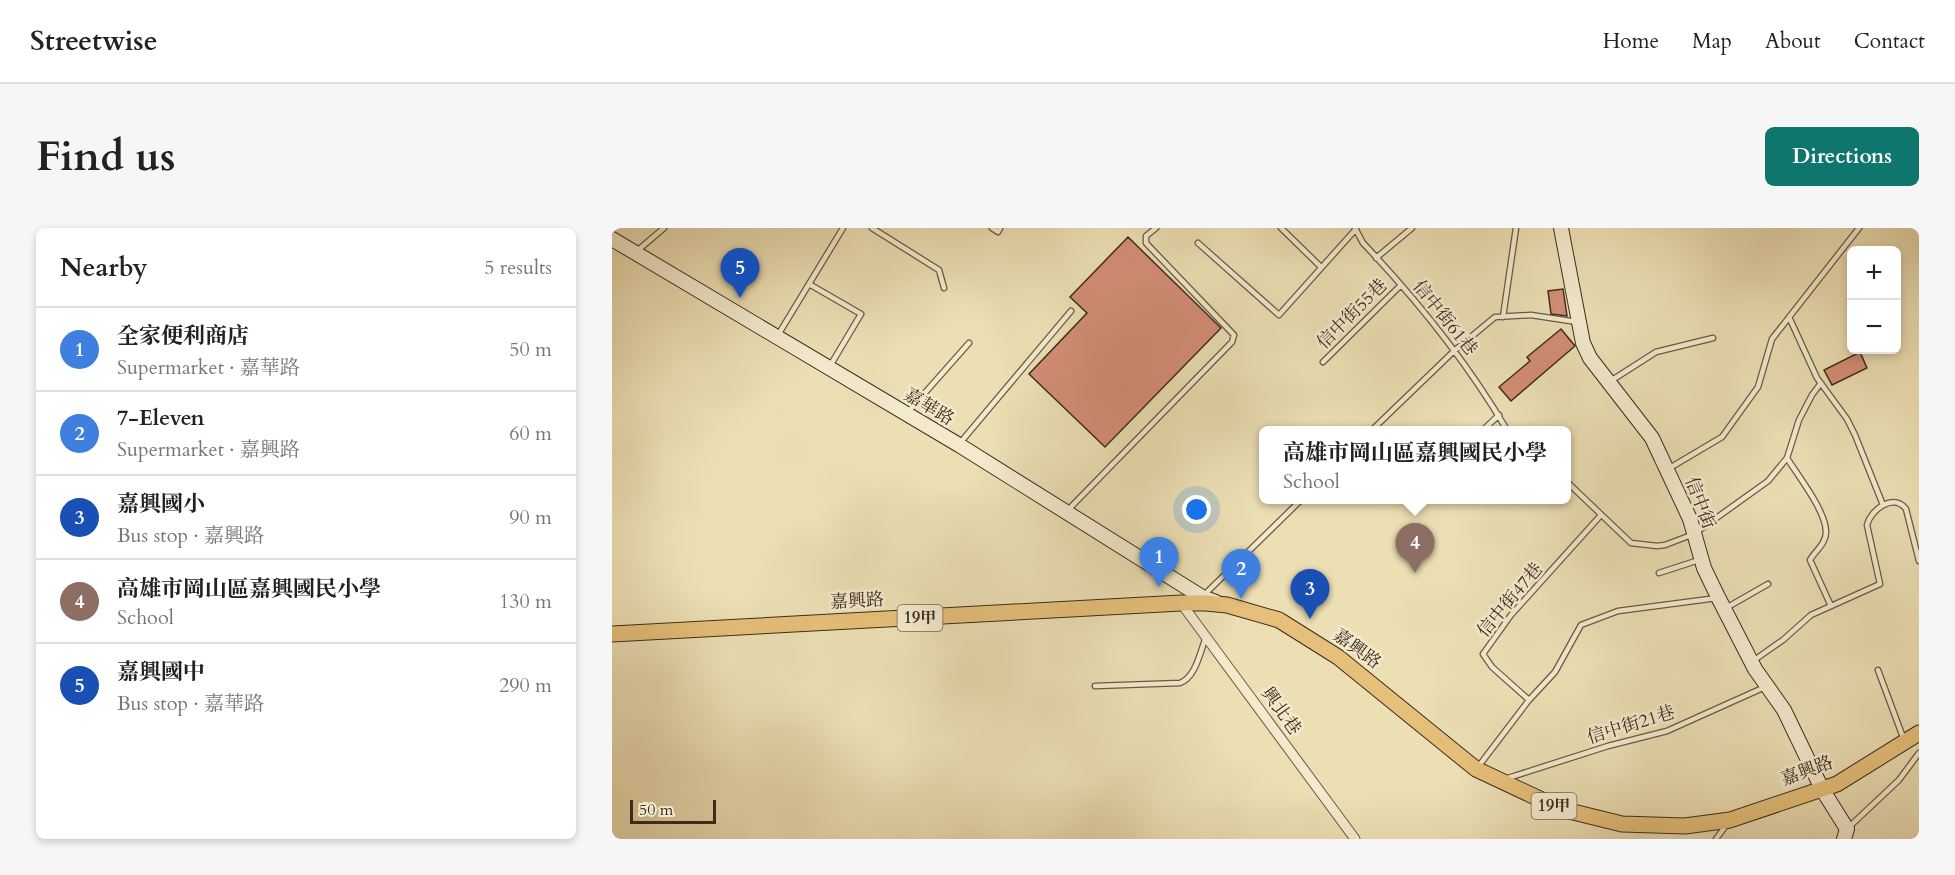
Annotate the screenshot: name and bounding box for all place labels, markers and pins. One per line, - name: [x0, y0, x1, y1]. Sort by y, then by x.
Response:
- pin: 5: [720, 248, 760, 298]
- pin: 4: [1396, 524, 1434, 573]
- pin: 1: [1140, 538, 1178, 587]
- pin: 2: [1222, 550, 1260, 599]
- pin: 3: [1290, 570, 1330, 619]

